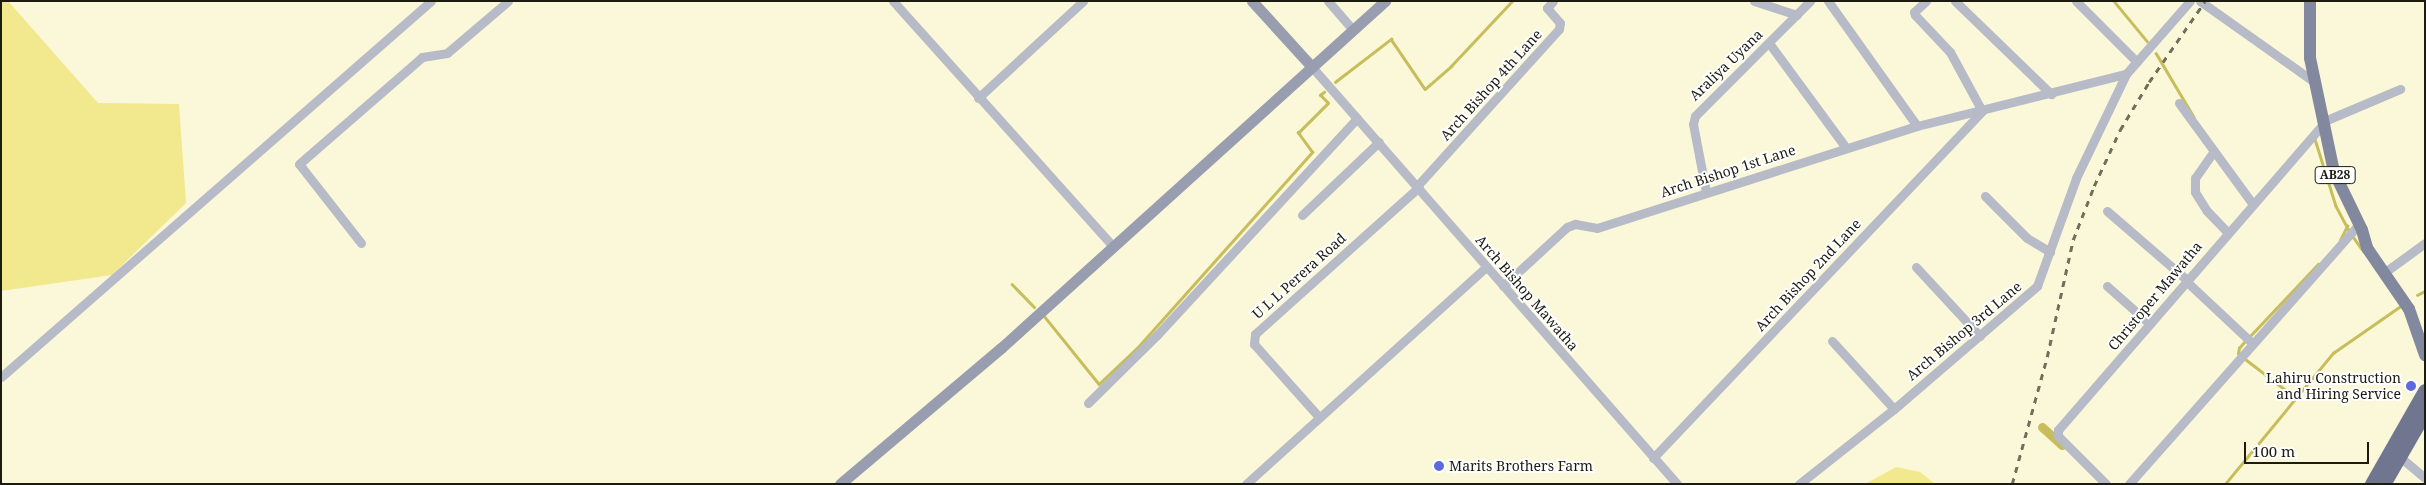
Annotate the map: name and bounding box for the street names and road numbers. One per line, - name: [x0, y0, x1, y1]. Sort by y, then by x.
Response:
- street label: Arch Bishop 4th Lane: [1437, 26, 1545, 144]
- street label: Araliya Uyana: [1686, 26, 1766, 104]
- street label: Arch Bishop 1st Lane: [1658, 141, 1798, 201]
- road number: AB28: [2314, 166, 2356, 184]
- street label: Arch Bishop 2nd Lane: [1752, 215, 1864, 335]
- street label: U L L Perera Road: [1249, 230, 1349, 322]
- street label: Arch Bishop Mawatha: [1472, 232, 1582, 354]
- street label: Christoper Mawatha: [2105, 238, 2205, 354]
- street label: Arch Bishop 3rd Lane: [1903, 278, 2025, 384]

